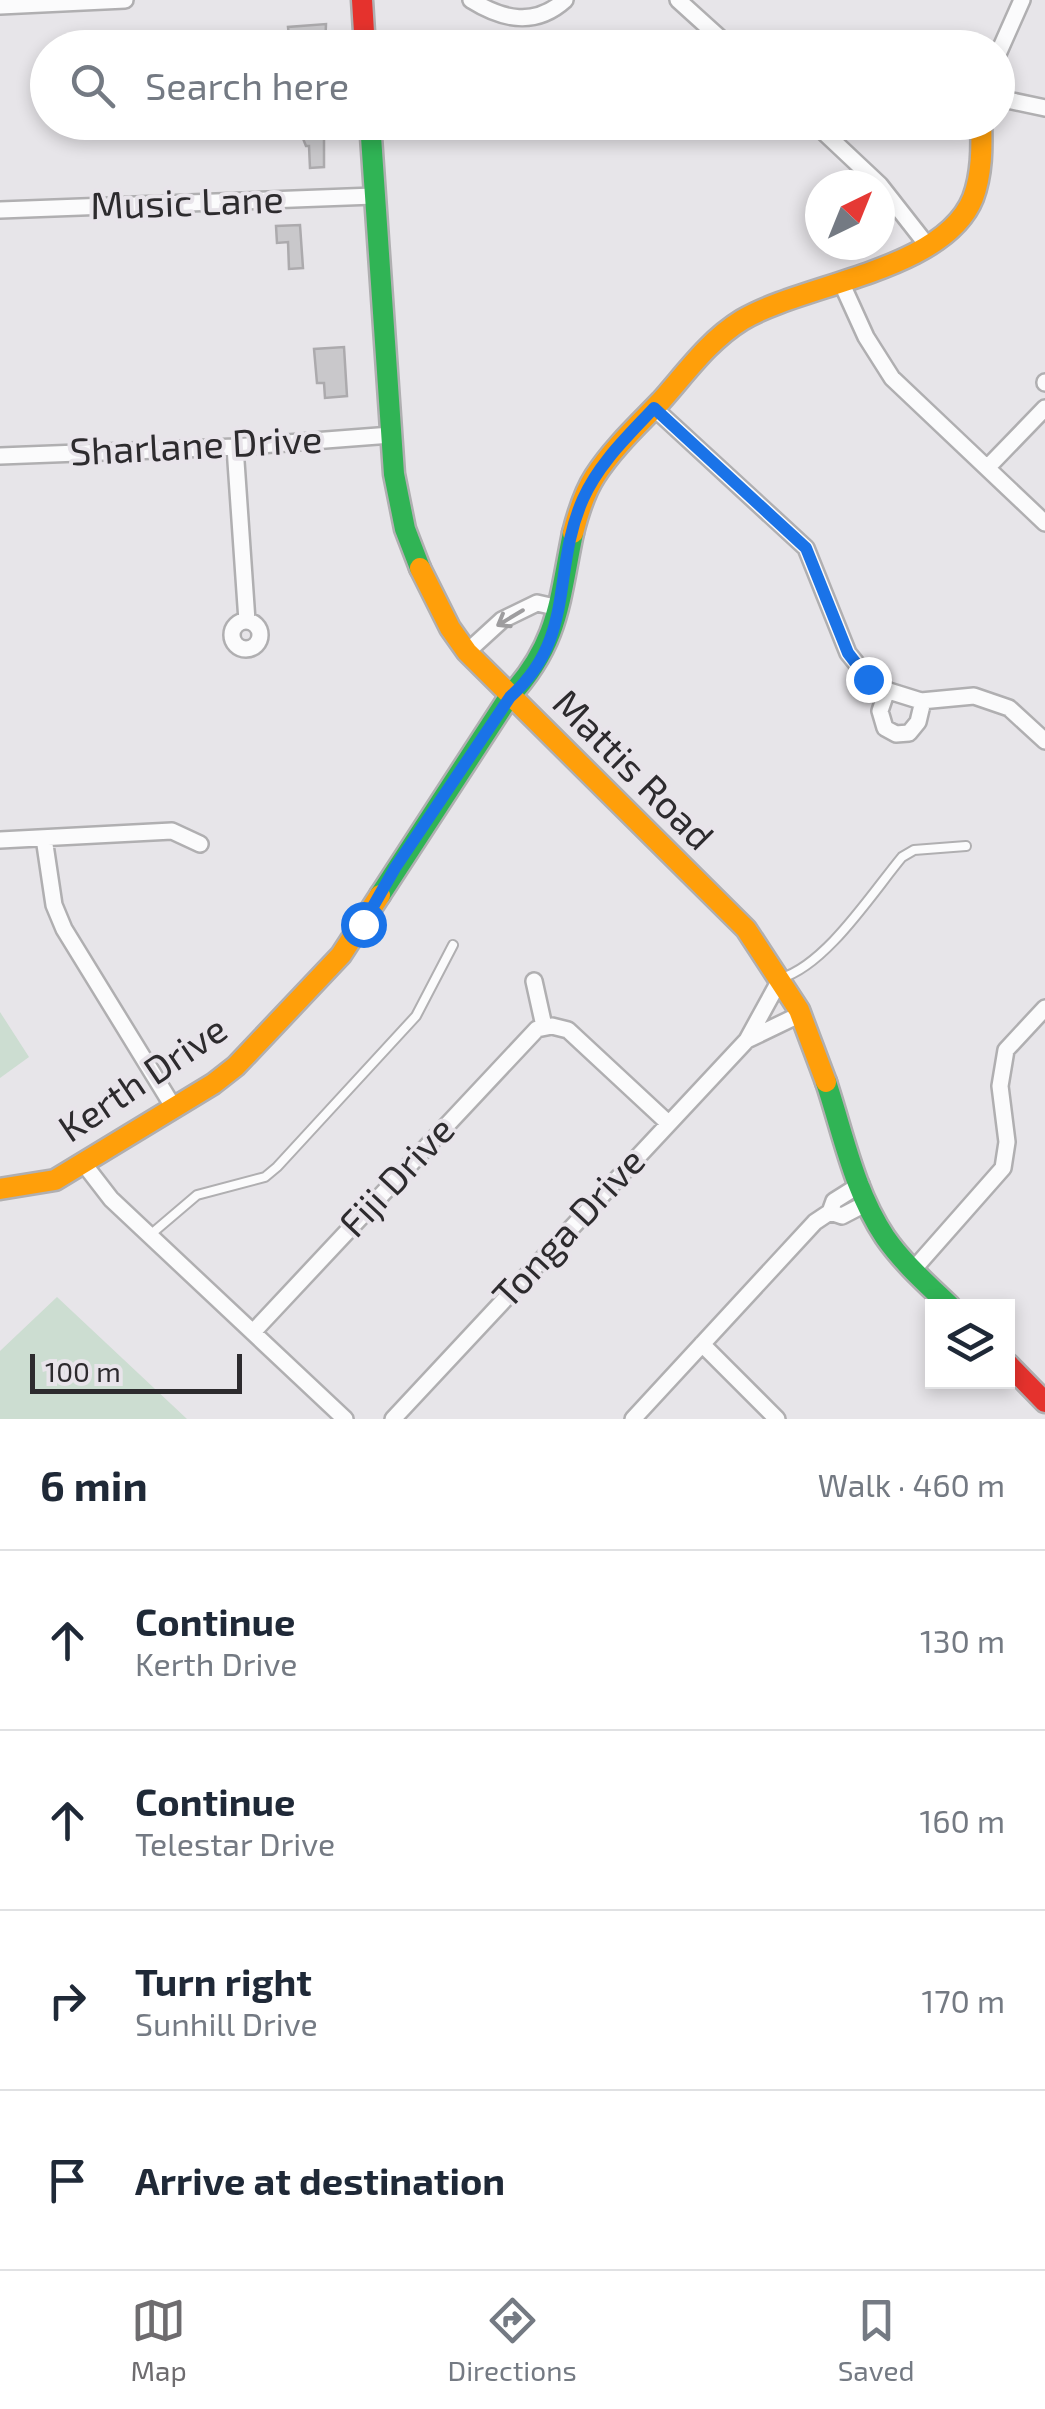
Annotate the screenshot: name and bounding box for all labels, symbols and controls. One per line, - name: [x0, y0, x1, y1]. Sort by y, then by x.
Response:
- search box: [30, 30, 1015, 140]
- icon: search: [65, 58, 120, 113]
- text: Search here: [145, 62, 349, 108]
- north arrow: [805, 170, 895, 260]
- street label: Music Lane: [89, 175, 285, 227]
- street label: Sharlane Drive: [68, 414, 323, 474]
- one-way arrow: [496, 608, 525, 628]
- route end: [846, 657, 892, 703]
- street label: Mattis Road: [545, 679, 724, 858]
- route start: [341, 902, 387, 948]
- street label: Kerth Drive: [49, 1004, 235, 1150]
- street label: Fiji Drive: [328, 1106, 463, 1245]
- street label: Tonga Drive: [482, 1137, 653, 1316]
- map controls: [925, 1299, 1015, 1389]
- button: layers: [925, 1299, 1015, 1389]
- scale bar: [30, 1349, 242, 1394]
- text: 100 m: [45, 1354, 121, 1388]
- text: 6 min: [40, 1459, 148, 1509]
- text: Walk · 460 m: [818, 1465, 1005, 1503]
- text: Continue: [135, 1598, 295, 1644]
- icon: ahead: [40, 1613, 95, 1668]
- text: 130 m: [920, 1621, 1005, 1659]
- text: Kerth Drive: [135, 1644, 297, 1682]
- text: Continue: [135, 1778, 295, 1824]
- icon: ahead: [40, 1793, 95, 1848]
- text: 160 m: [919, 1801, 1005, 1839]
- text: Telestar Drive: [135, 1824, 335, 1862]
- text: Turn right: [135, 1958, 312, 2004]
- icon: right: [40, 1973, 95, 2028]
- text: 170 m: [921, 1981, 1005, 2019]
- text: Sunhill Drive: [135, 2004, 318, 2042]
- icon: arrive: [40, 2153, 95, 2208]
- text: Arrive at destination: [135, 2157, 505, 2203]
- tab: Map: [130, 2293, 187, 2387]
- tab: Directions: [448, 2293, 577, 2387]
- tab: Saved: [838, 2293, 915, 2387]

